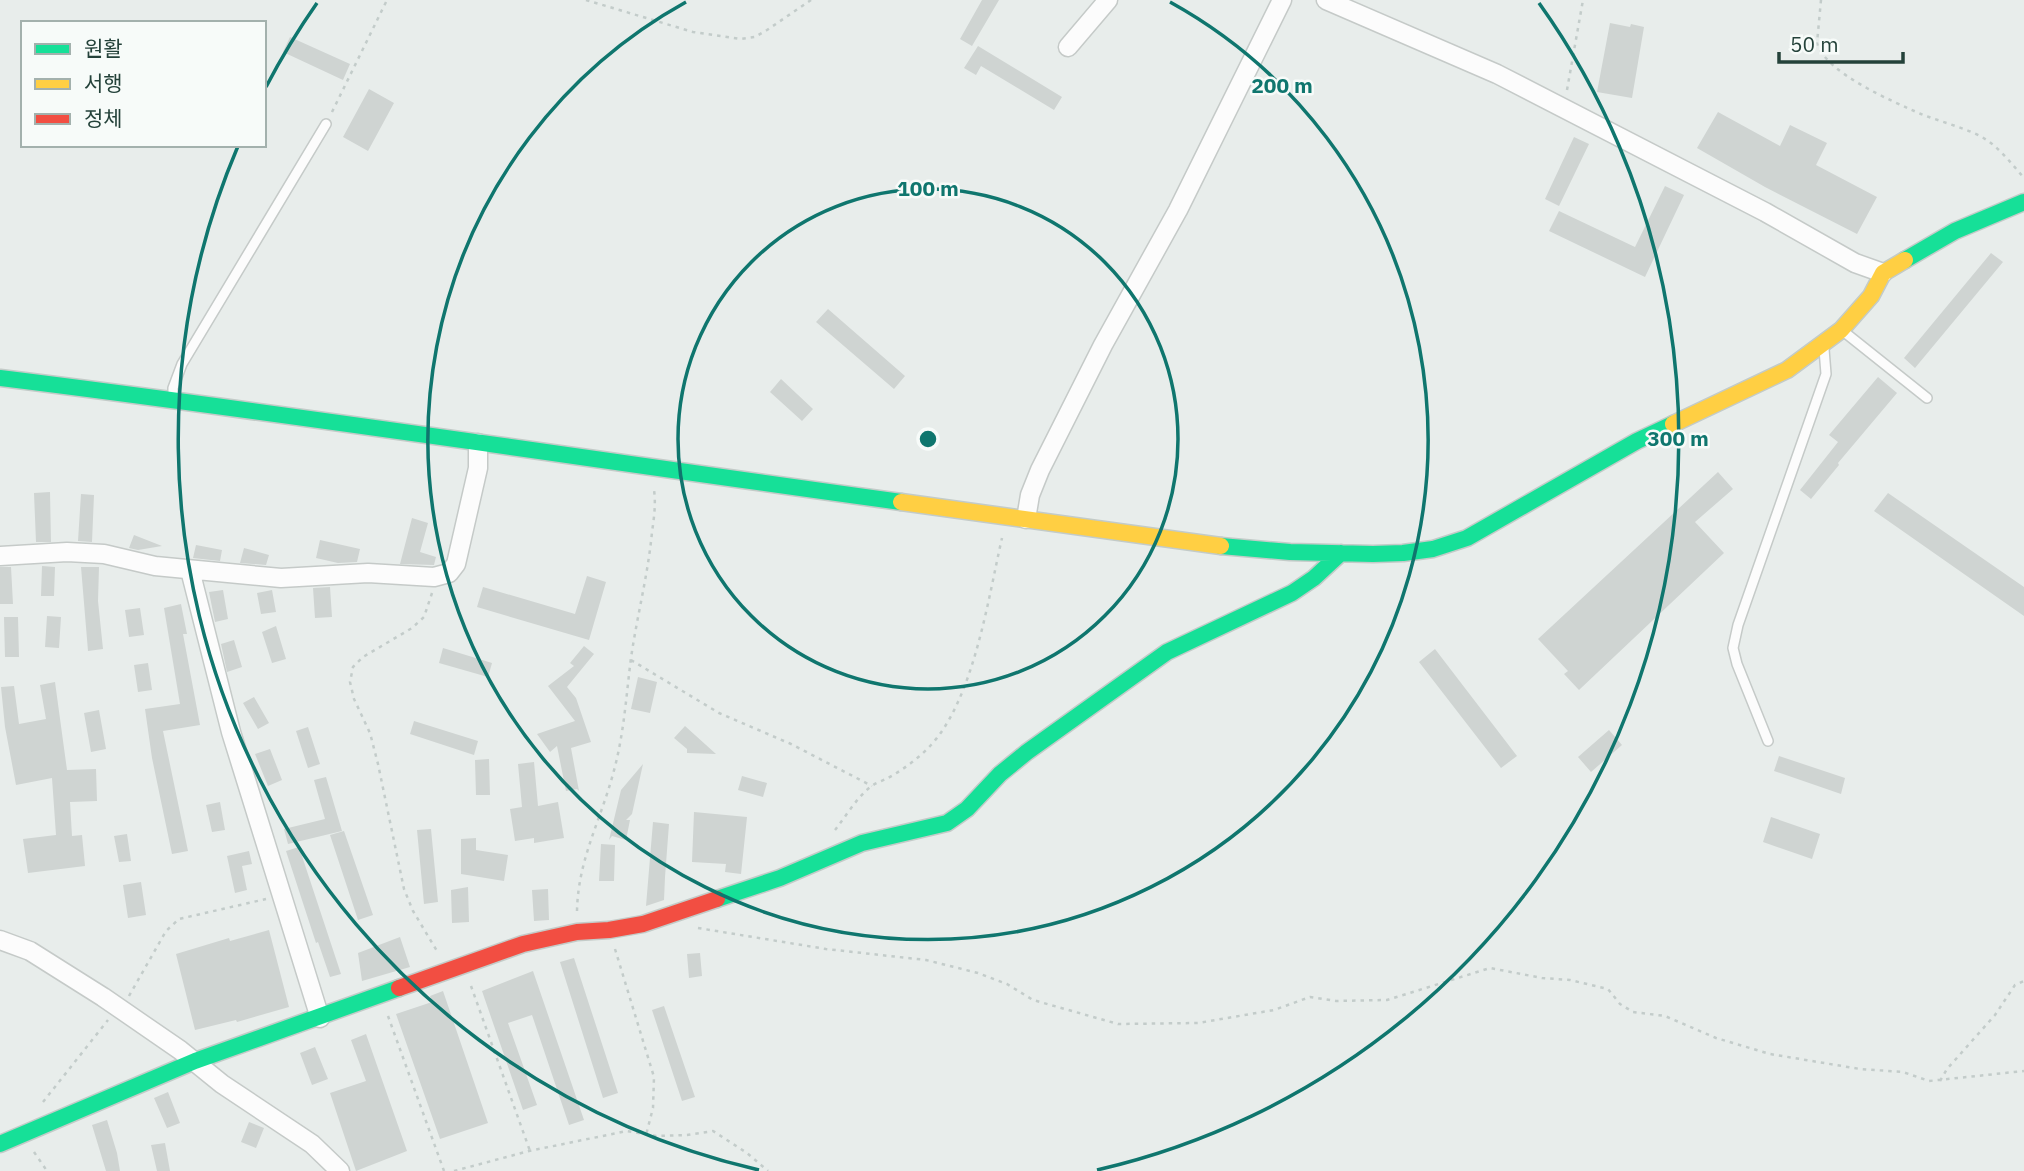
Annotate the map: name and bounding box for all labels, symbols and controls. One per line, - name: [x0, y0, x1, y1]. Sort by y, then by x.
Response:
- legend: [21, 21, 266, 147]
- scale bar: [1779, 21, 1903, 65]
- text: 50 m: [1790, 30, 1839, 58]
- text: 원활: [84, 34, 123, 62]
- text: 서행: [84, 69, 123, 97]
- text: 200 m: [1251, 71, 1313, 99]
- text: 정체: [84, 104, 123, 132]
- text: 100 m: [897, 174, 959, 202]
- text: 300 m: [1647, 424, 1709, 452]
- centre of rings: [916, 427, 940, 451]

